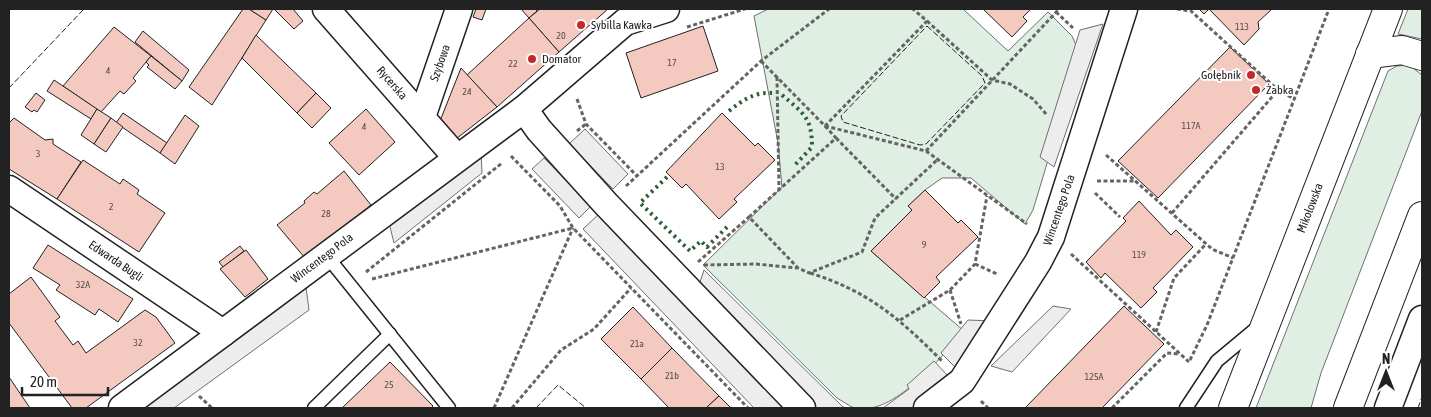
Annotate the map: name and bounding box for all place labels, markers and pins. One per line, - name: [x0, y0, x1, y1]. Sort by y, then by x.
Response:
- place label: Sybilla Kawka: [591, 18, 652, 32]
- marker: Sybilla Kawka: [575, 19, 587, 31]
- place label: Domator: [542, 52, 582, 66]
- marker: Domator: [526, 53, 538, 65]
- place label: Gołębnik: [1201, 68, 1242, 82]
- marker: Gołębnik: [1245, 69, 1257, 81]
- place label: Żabka: [1266, 83, 1294, 97]
- marker: Żabka: [1250, 84, 1262, 96]

